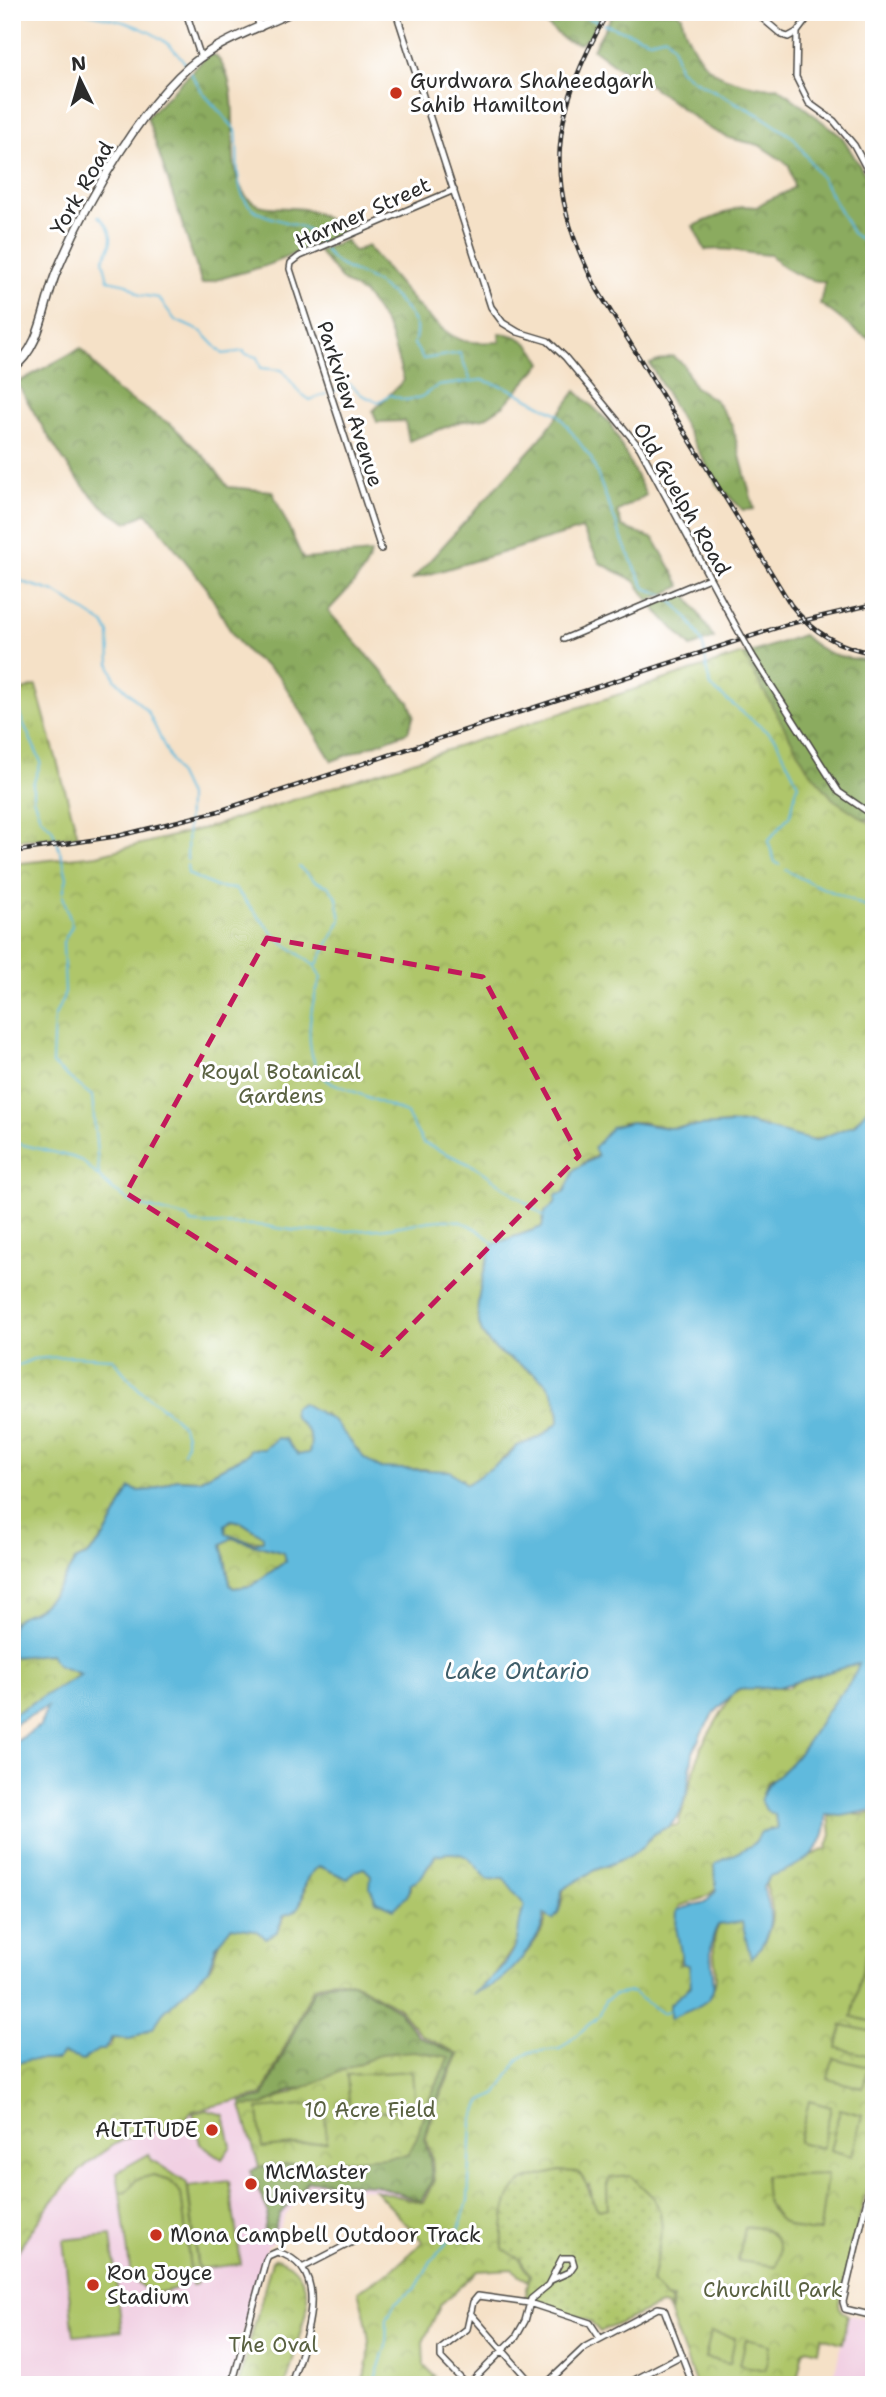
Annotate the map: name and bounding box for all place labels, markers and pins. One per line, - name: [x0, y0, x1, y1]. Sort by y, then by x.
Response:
- place label: Gurdwara Shaheedgarh Sahib Hamilton: [410, 67, 654, 119]
- marker: Gurdwara Shaheedgarh Sahib Hamilton: [388, 85, 404, 101]
- place label: ALTITUDE: [95, 2116, 198, 2144]
- marker: ALTITUDE: [204, 2122, 220, 2138]
- place label: McMaster University: [265, 2158, 368, 2210]
- marker: McMaster University: [243, 2176, 259, 2192]
- place label: Mona Campbell Outdoor Track: [170, 2221, 481, 2249]
- marker: Mona Campbell Outdoor Track: [148, 2227, 164, 2243]
- place label: Ron Joyce Stadium: [107, 2259, 213, 2311]
- marker: Ron Joyce Stadium: [85, 2277, 101, 2293]

